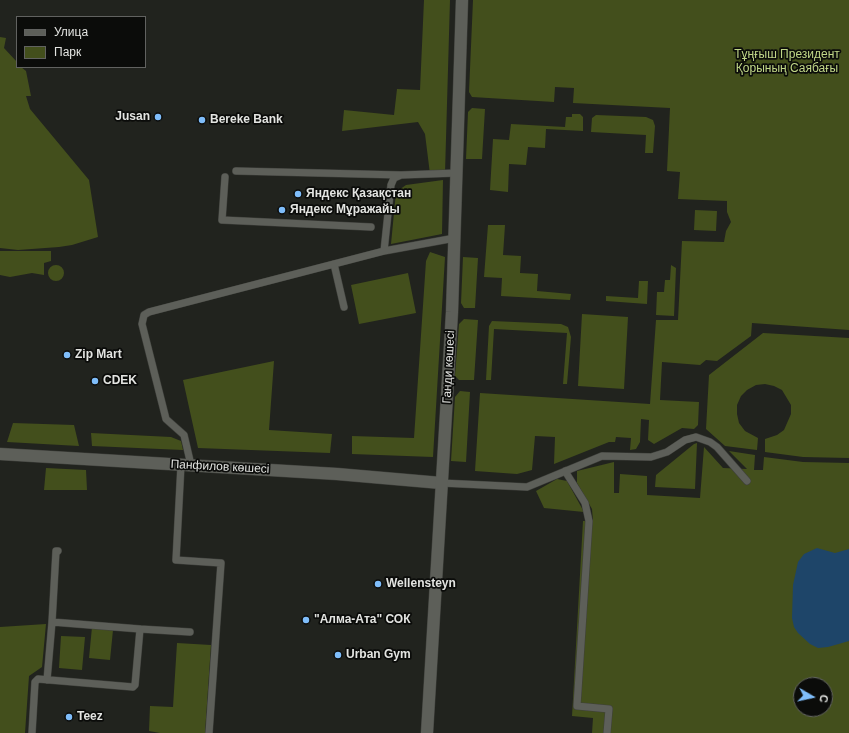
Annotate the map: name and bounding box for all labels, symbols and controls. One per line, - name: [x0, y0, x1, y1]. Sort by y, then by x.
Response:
- legend: [16, 16, 146, 68]
- text: Улица: [54, 25, 88, 39]
- text: Парк: [54, 45, 81, 59]
- park label: Тұңғыш Президент Қорының Саябағы: [734, 48, 840, 76]
- place label: Jusan: [115, 110, 150, 124]
- marker: Jusan: [153, 112, 163, 122]
- place label: Bereke Bank: [210, 113, 283, 127]
- marker: Bereke Bank: [197, 115, 207, 125]
- place label: Яндекс Қазақстан: [306, 187, 411, 201]
- marker: Яндекс Қазақстан: [293, 189, 303, 199]
- place label: Яндекс Мұражайы: [290, 203, 400, 217]
- marker: Яндекс Мұражайы: [277, 205, 287, 215]
- street label: Ганди көшесі: [440, 330, 458, 404]
- place label: Zip Mart: [75, 348, 122, 362]
- marker: Zip Mart: [62, 350, 72, 360]
- place label: CDEK: [103, 374, 137, 388]
- marker: CDEK: [90, 376, 100, 386]
- street label: Панфилов көшесі: [170, 457, 270, 477]
- place label: Wellensteyn: [386, 577, 456, 591]
- marker: Wellensteyn: [373, 579, 383, 589]
- place label: "Алма-Ата" СОК: [314, 613, 410, 627]
- marker: "Алма-Ата" СОК: [301, 615, 311, 625]
- place label: Urban Gym: [346, 648, 411, 662]
- marker: Urban Gym: [333, 650, 343, 660]
- north arrow: [793, 677, 833, 717]
- text: С: [817, 694, 830, 704]
- place label: Teez: [77, 710, 103, 724]
- marker: Teez: [64, 712, 74, 722]

